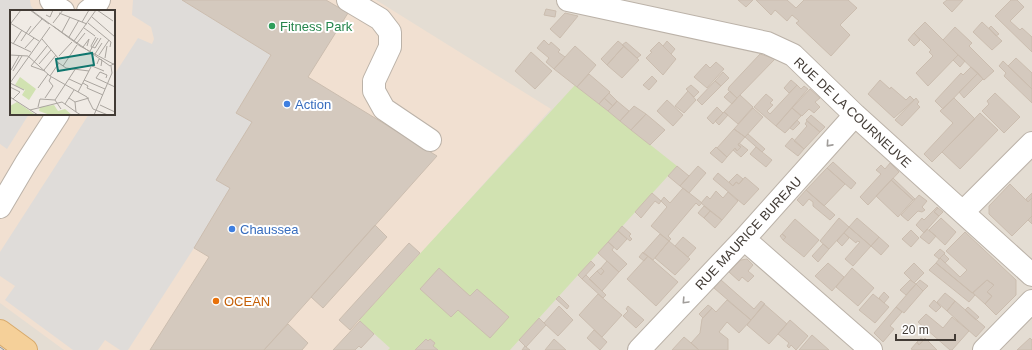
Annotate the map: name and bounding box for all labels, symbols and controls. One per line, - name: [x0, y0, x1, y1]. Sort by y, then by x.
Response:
- inset map: [10, 10, 115, 115]
- place label: Fitness Park: [280, 19, 353, 34]
- marker: Fitness Park: [267, 21, 277, 31]
- street label: RUE DE LA COURNEUVE: [791, 54, 915, 171]
- place label: Action: [295, 97, 331, 112]
- marker: Action: [282, 99, 292, 109]
- one-way arrow: [827, 139, 834, 146]
- street label: RUE MAURICE BUREAU: [692, 174, 805, 293]
- place label: Chaussea: [240, 222, 299, 237]
- marker: Chaussea: [227, 224, 237, 234]
- place label: OCEAN: [224, 294, 270, 309]
- marker: OCEAN: [211, 296, 221, 306]
- one-way arrow: [683, 297, 690, 304]
- scale bar: [896, 316, 955, 342]
- text: 20 m: [902, 323, 929, 337]

